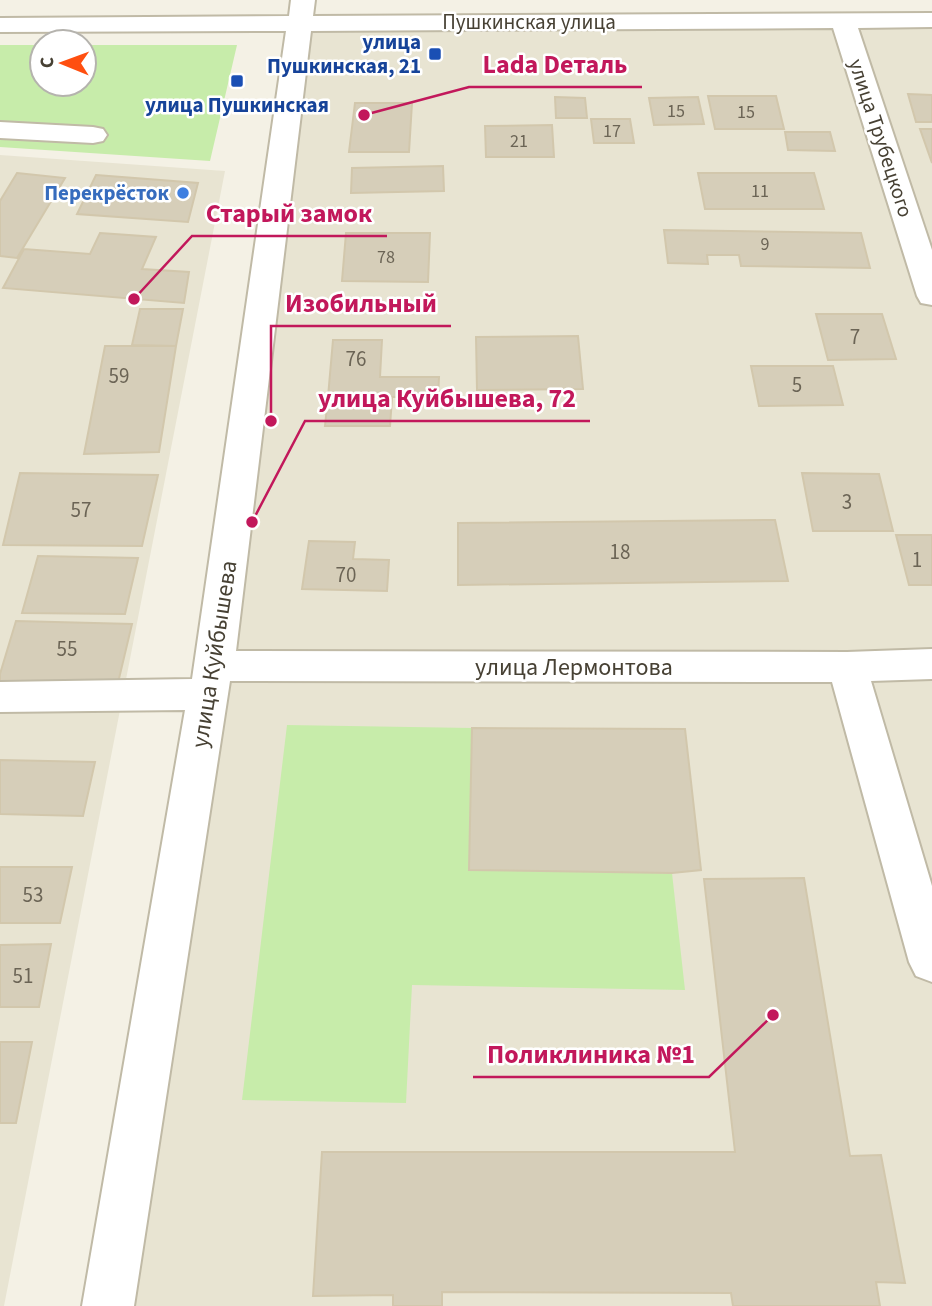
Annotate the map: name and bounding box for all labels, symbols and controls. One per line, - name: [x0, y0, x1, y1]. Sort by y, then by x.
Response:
- street label: Пушкинская улица: [442, 7, 616, 37]
- place label: улица Пушкинская, 21: [267, 27, 421, 81]
- north arrow: [28, 28, 98, 98]
- callout: Lada Dеталь: [469, 40, 642, 87]
- marker: улица Пушкинская, 21: [427, 46, 443, 62]
- text: Lada Dеталь: [483, 46, 627, 83]
- street label: улица Трубецкого: [841, 55, 921, 221]
- text: С: [34, 57, 61, 68]
- marker: улица Пушкинская: [229, 73, 245, 89]
- place label: улица Пушкинская: [145, 90, 329, 120]
- house number: 15: [667, 99, 685, 124]
- house number: 15: [737, 100, 755, 125]
- house number: 17: [603, 119, 621, 144]
- house number: 21: [510, 129, 528, 154]
- place label: Перекрёсток: [44, 178, 169, 208]
- house number: 11: [751, 179, 769, 204]
- marker: Перекрёсток: [175, 185, 191, 201]
- callout: Старый замок: [192, 189, 387, 236]
- text: Старый замок: [206, 195, 373, 232]
- house number: 9: [761, 232, 770, 257]
- house number: 78: [377, 245, 395, 270]
- callout: Изобильный: [271, 279, 451, 326]
- text: Изобильный: [285, 285, 437, 322]
- house number: 7: [850, 322, 860, 352]
- house number: 76: [346, 344, 366, 374]
- house number: 59: [109, 361, 129, 391]
- house number: 5: [792, 370, 802, 400]
- callout: улица Куйбышева, 72: [305, 374, 590, 421]
- text: улица Куйбышева, 72: [318, 380, 576, 417]
- house number: 3: [842, 487, 852, 517]
- house number: 57: [71, 495, 91, 525]
- house number: 18: [610, 537, 630, 567]
- house number: 1: [912, 545, 922, 575]
- street label: улица Куйбышева: [182, 558, 247, 750]
- house number: 70: [336, 560, 356, 590]
- house number: 55: [57, 634, 77, 664]
- street label: улица Лермонтова: [475, 650, 673, 685]
- house number: 53: [23, 880, 43, 910]
- house number: 51: [13, 961, 33, 991]
- callout: Поликлиника №1: [473, 1030, 709, 1077]
- text: Поликлиника №1: [487, 1036, 695, 1073]

